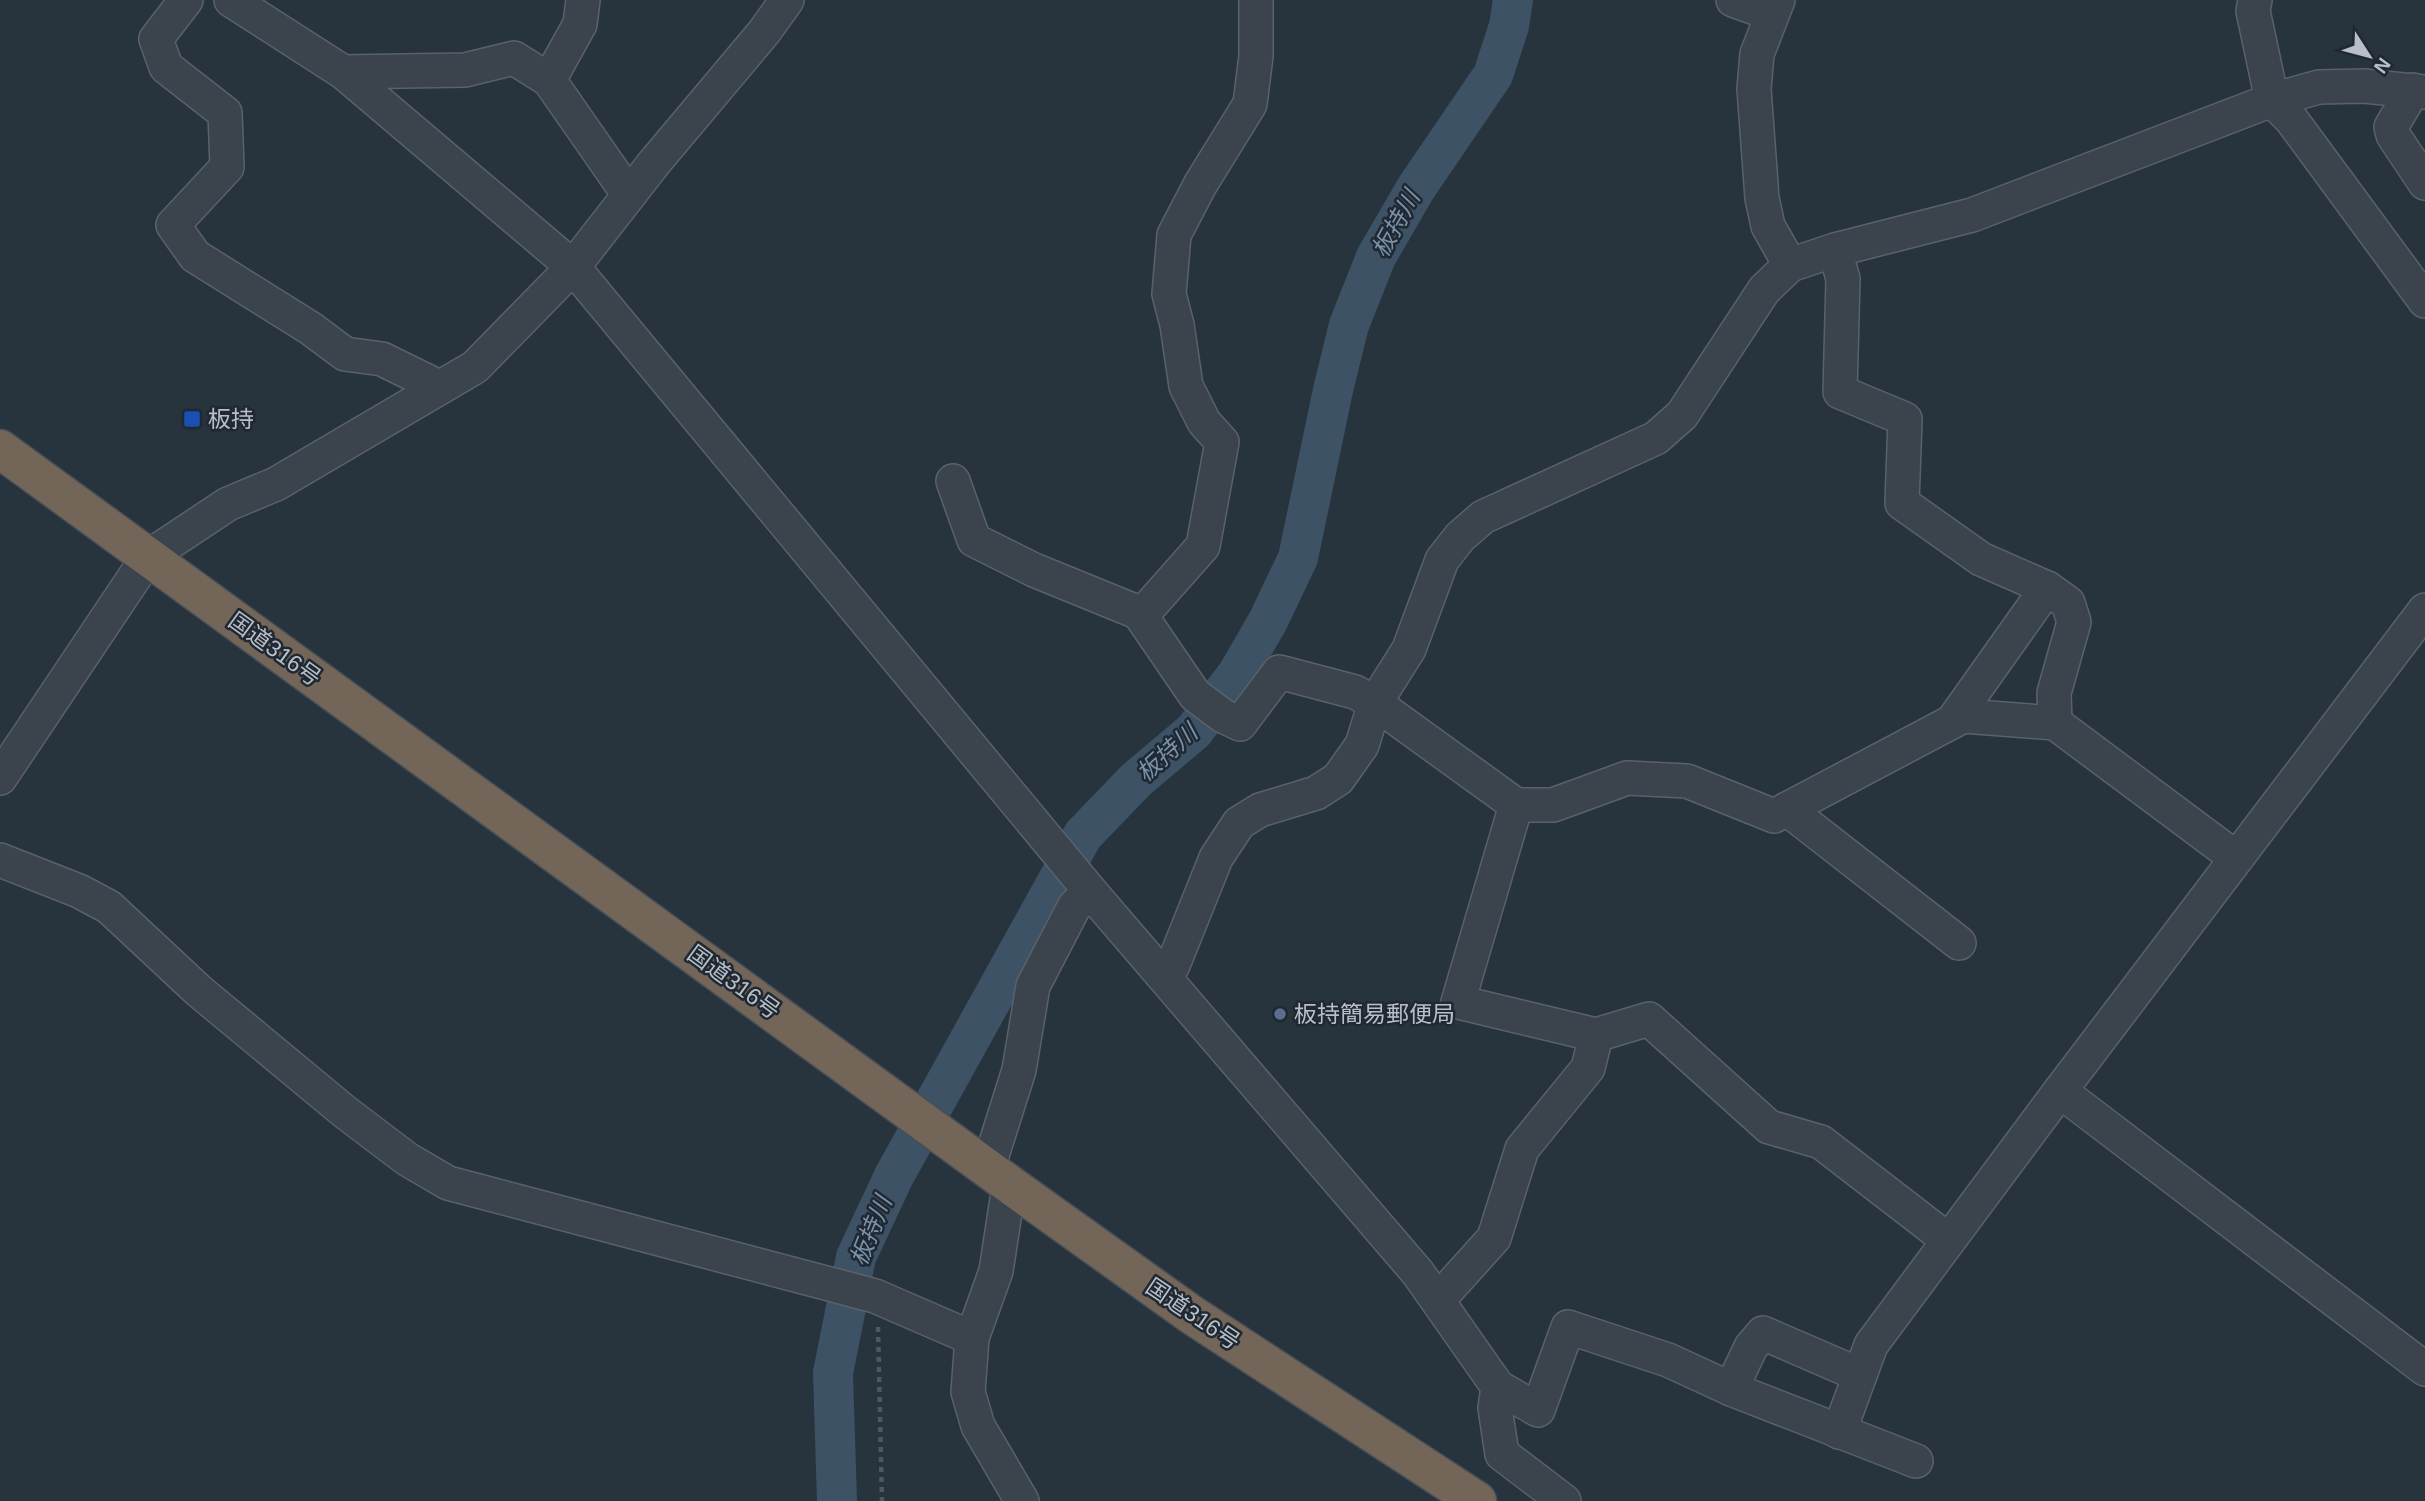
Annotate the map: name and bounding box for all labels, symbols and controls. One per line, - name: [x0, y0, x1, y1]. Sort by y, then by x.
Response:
- north arrow: [2334, 21, 2404, 91]
- text: N: [2370, 54, 2395, 77]
- water label: 板持川: [1366, 183, 1426, 262]
- place label: 板持: [208, 406, 254, 432]
- marker: 板持: [182, 409, 202, 429]
- street label: 国道316号: [224, 607, 326, 691]
- water label: 板持川: [1131, 716, 1205, 787]
- street label: 国道316号: [683, 940, 785, 1024]
- place label: 板持簡易郵便局: [1294, 1001, 1455, 1027]
- marker: 板持簡易郵便局: [1272, 1006, 1288, 1022]
- water label: 板持川: [845, 1190, 898, 1269]
- street label: 国道316号: [1141, 1273, 1245, 1355]

